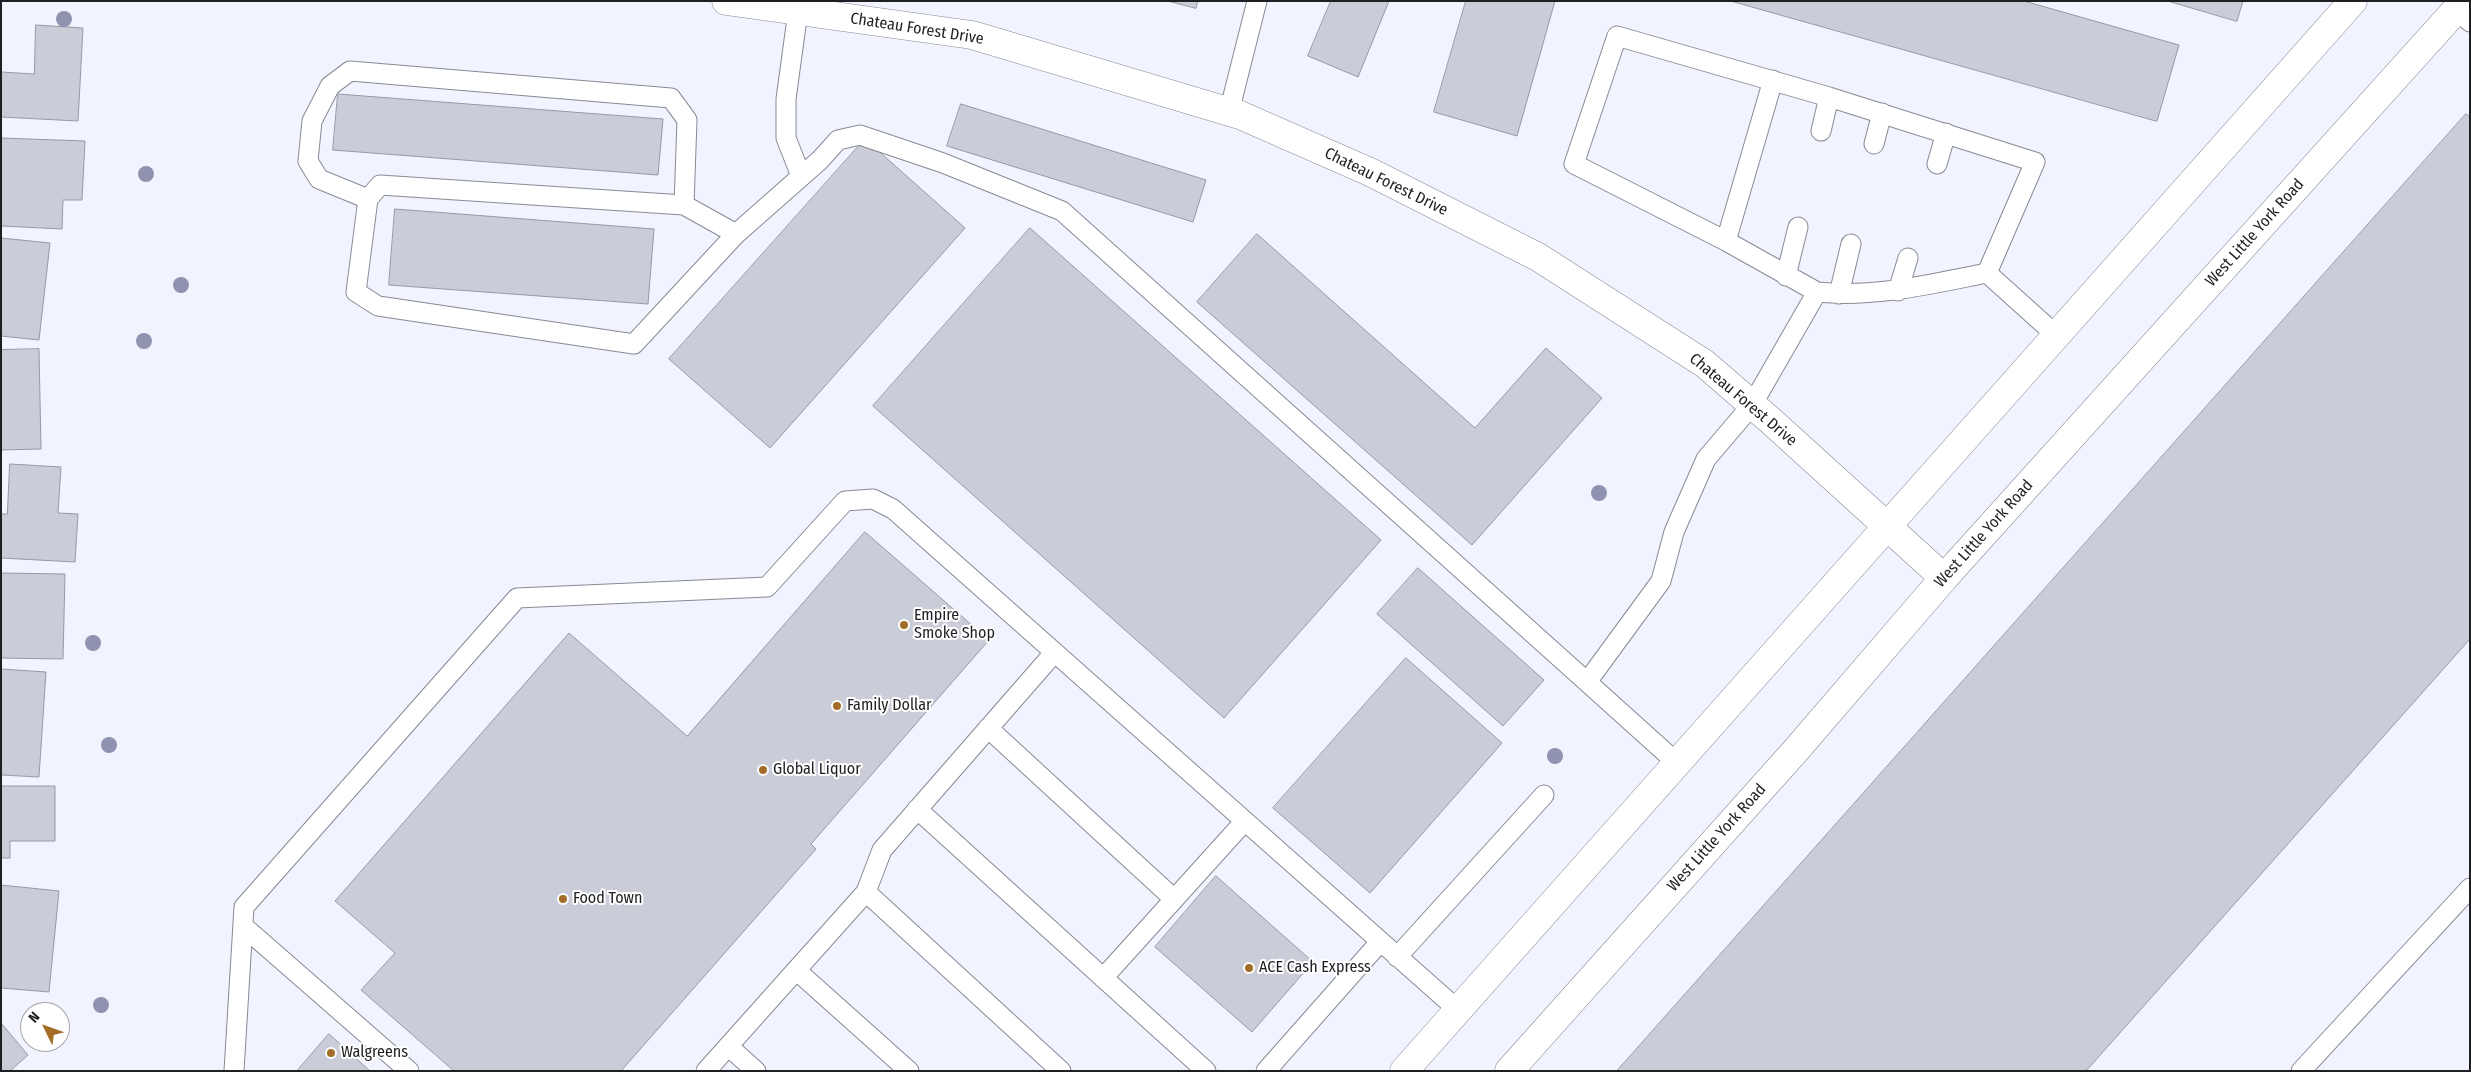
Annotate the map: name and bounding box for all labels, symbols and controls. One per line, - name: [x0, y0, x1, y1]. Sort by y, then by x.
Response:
- street label: Chateau Forest Drive: [849, 9, 985, 49]
- street label: Chateau Forest Drive: [1321, 144, 1451, 220]
- street label: West Little York Road: [2202, 175, 2308, 291]
- street label: Chateau Forest Drive: [1685, 349, 1801, 451]
- street label: West Little York Road: [1931, 476, 2037, 592]
- place label: Empire Smoke Shop: [914, 606, 995, 644]
- marker: Empire Smoke Shop: [898, 619, 910, 631]
- place label: Family Dollar: [847, 696, 932, 716]
- marker: Family Dollar: [831, 700, 843, 712]
- place label: Global Liquor: [773, 760, 861, 780]
- marker: Global Liquor: [757, 764, 769, 776]
- street label: West Little York Road: [1664, 780, 1770, 896]
- place label: Food Town: [573, 889, 642, 909]
- marker: Food Town: [557, 893, 569, 905]
- place label: ACE Cash Express: [1259, 958, 1371, 978]
- marker: ACE Cash Express: [1243, 962, 1255, 974]
- north arrow: [20, 1002, 70, 1052]
- text: N: [25, 1008, 43, 1026]
- place label: Walgreens: [341, 1043, 408, 1063]
- marker: Walgreens: [325, 1047, 337, 1059]

